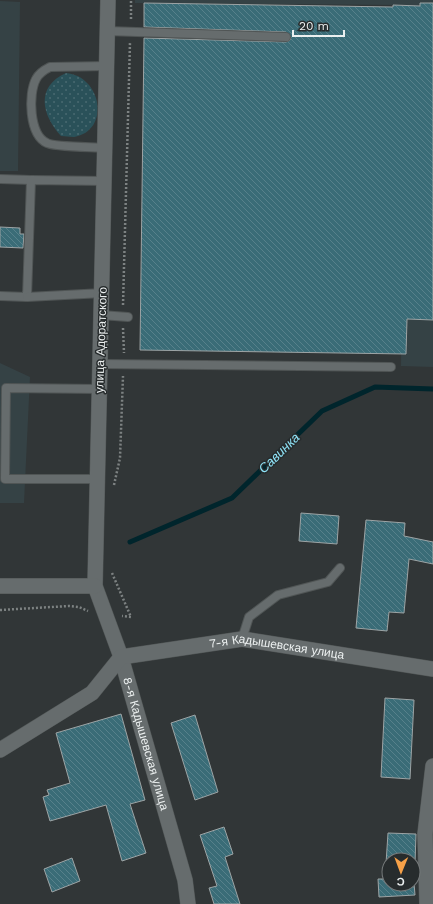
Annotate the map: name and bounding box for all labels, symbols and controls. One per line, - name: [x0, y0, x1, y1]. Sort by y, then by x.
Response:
- scale bar: [293, 12, 344, 38]
- text: 20 m: [299, 19, 329, 33]
- street label: улица Адоратского: [92, 286, 110, 393]
- water label: Савинка: [255, 430, 303, 476]
- street label: 7-я Кадышевская улица: [208, 632, 346, 662]
- street label: 8-я Кадышевская улица: [120, 676, 172, 812]
- north arrow: [381, 852, 421, 892]
- text: С: [397, 875, 405, 888]

